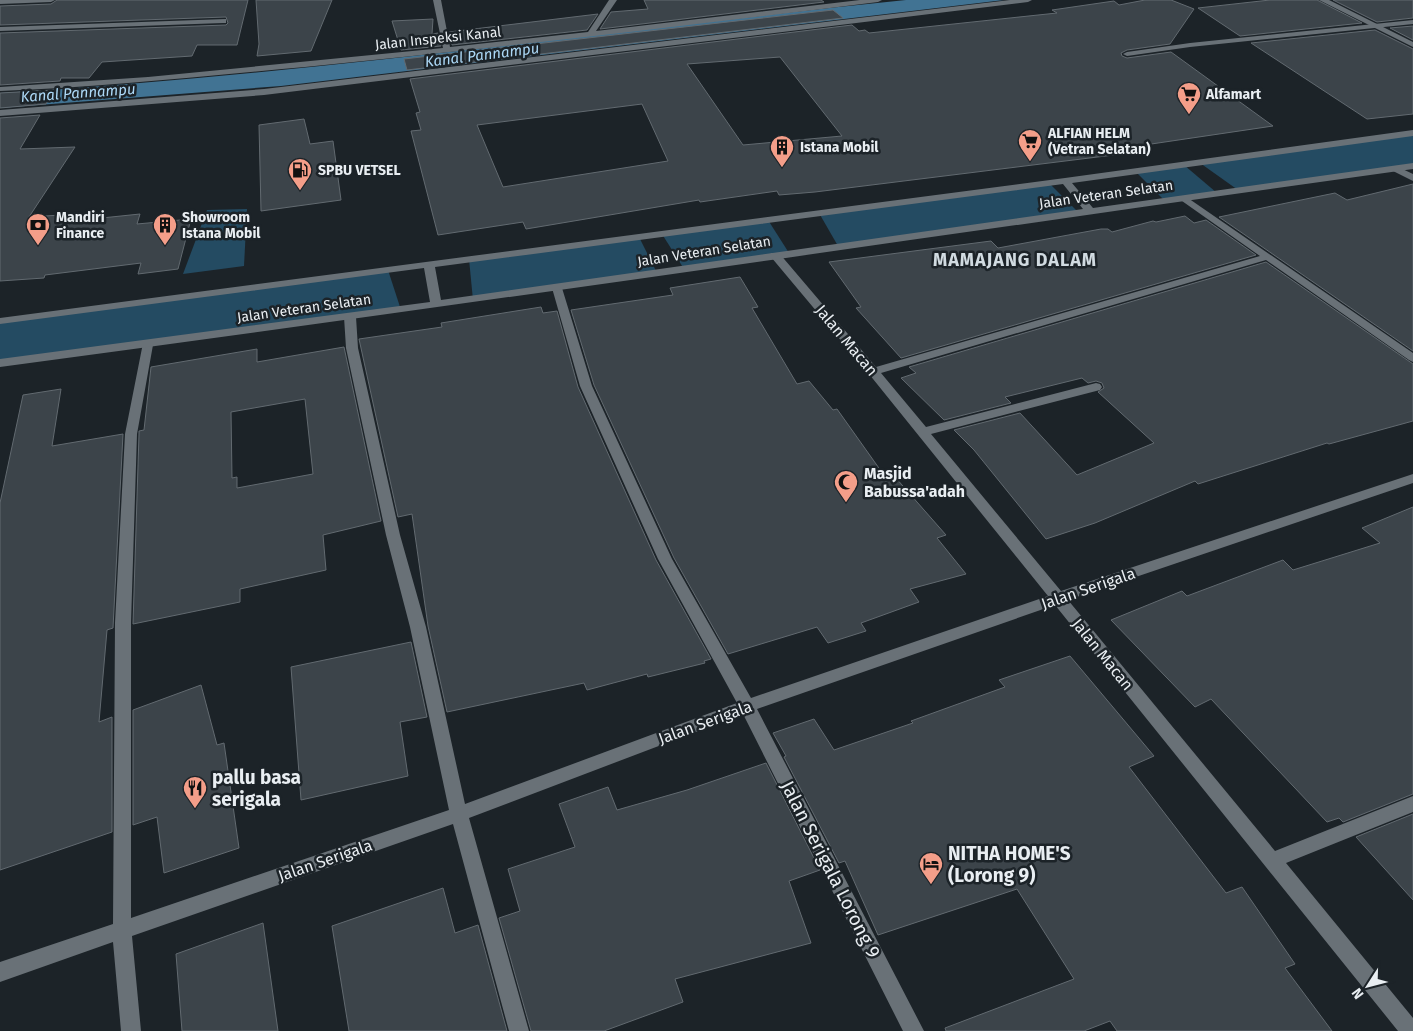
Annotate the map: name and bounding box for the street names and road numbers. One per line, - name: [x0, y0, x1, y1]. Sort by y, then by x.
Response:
- street label: Jalan Inspeksi Kanal: [374, 23, 502, 54]
- street label: Jalan Veteran Selatan: [1038, 177, 1174, 212]
- street label: Jalan Veteran Selatan: [636, 233, 772, 270]
- street label: Jalan Veteran Selatan: [236, 291, 372, 326]
- street label: Jalan Macan: [811, 301, 882, 380]
- street label: Jalan Serigala: [1039, 563, 1138, 613]
- street label: Jalan Macan: [1068, 614, 1137, 694]
- street label: Jalan Serigala: [656, 697, 755, 748]
- street label: Jalan Serigala Lorong 9: [776, 777, 885, 962]
- street label: Jalan Serigala: [276, 835, 375, 885]

